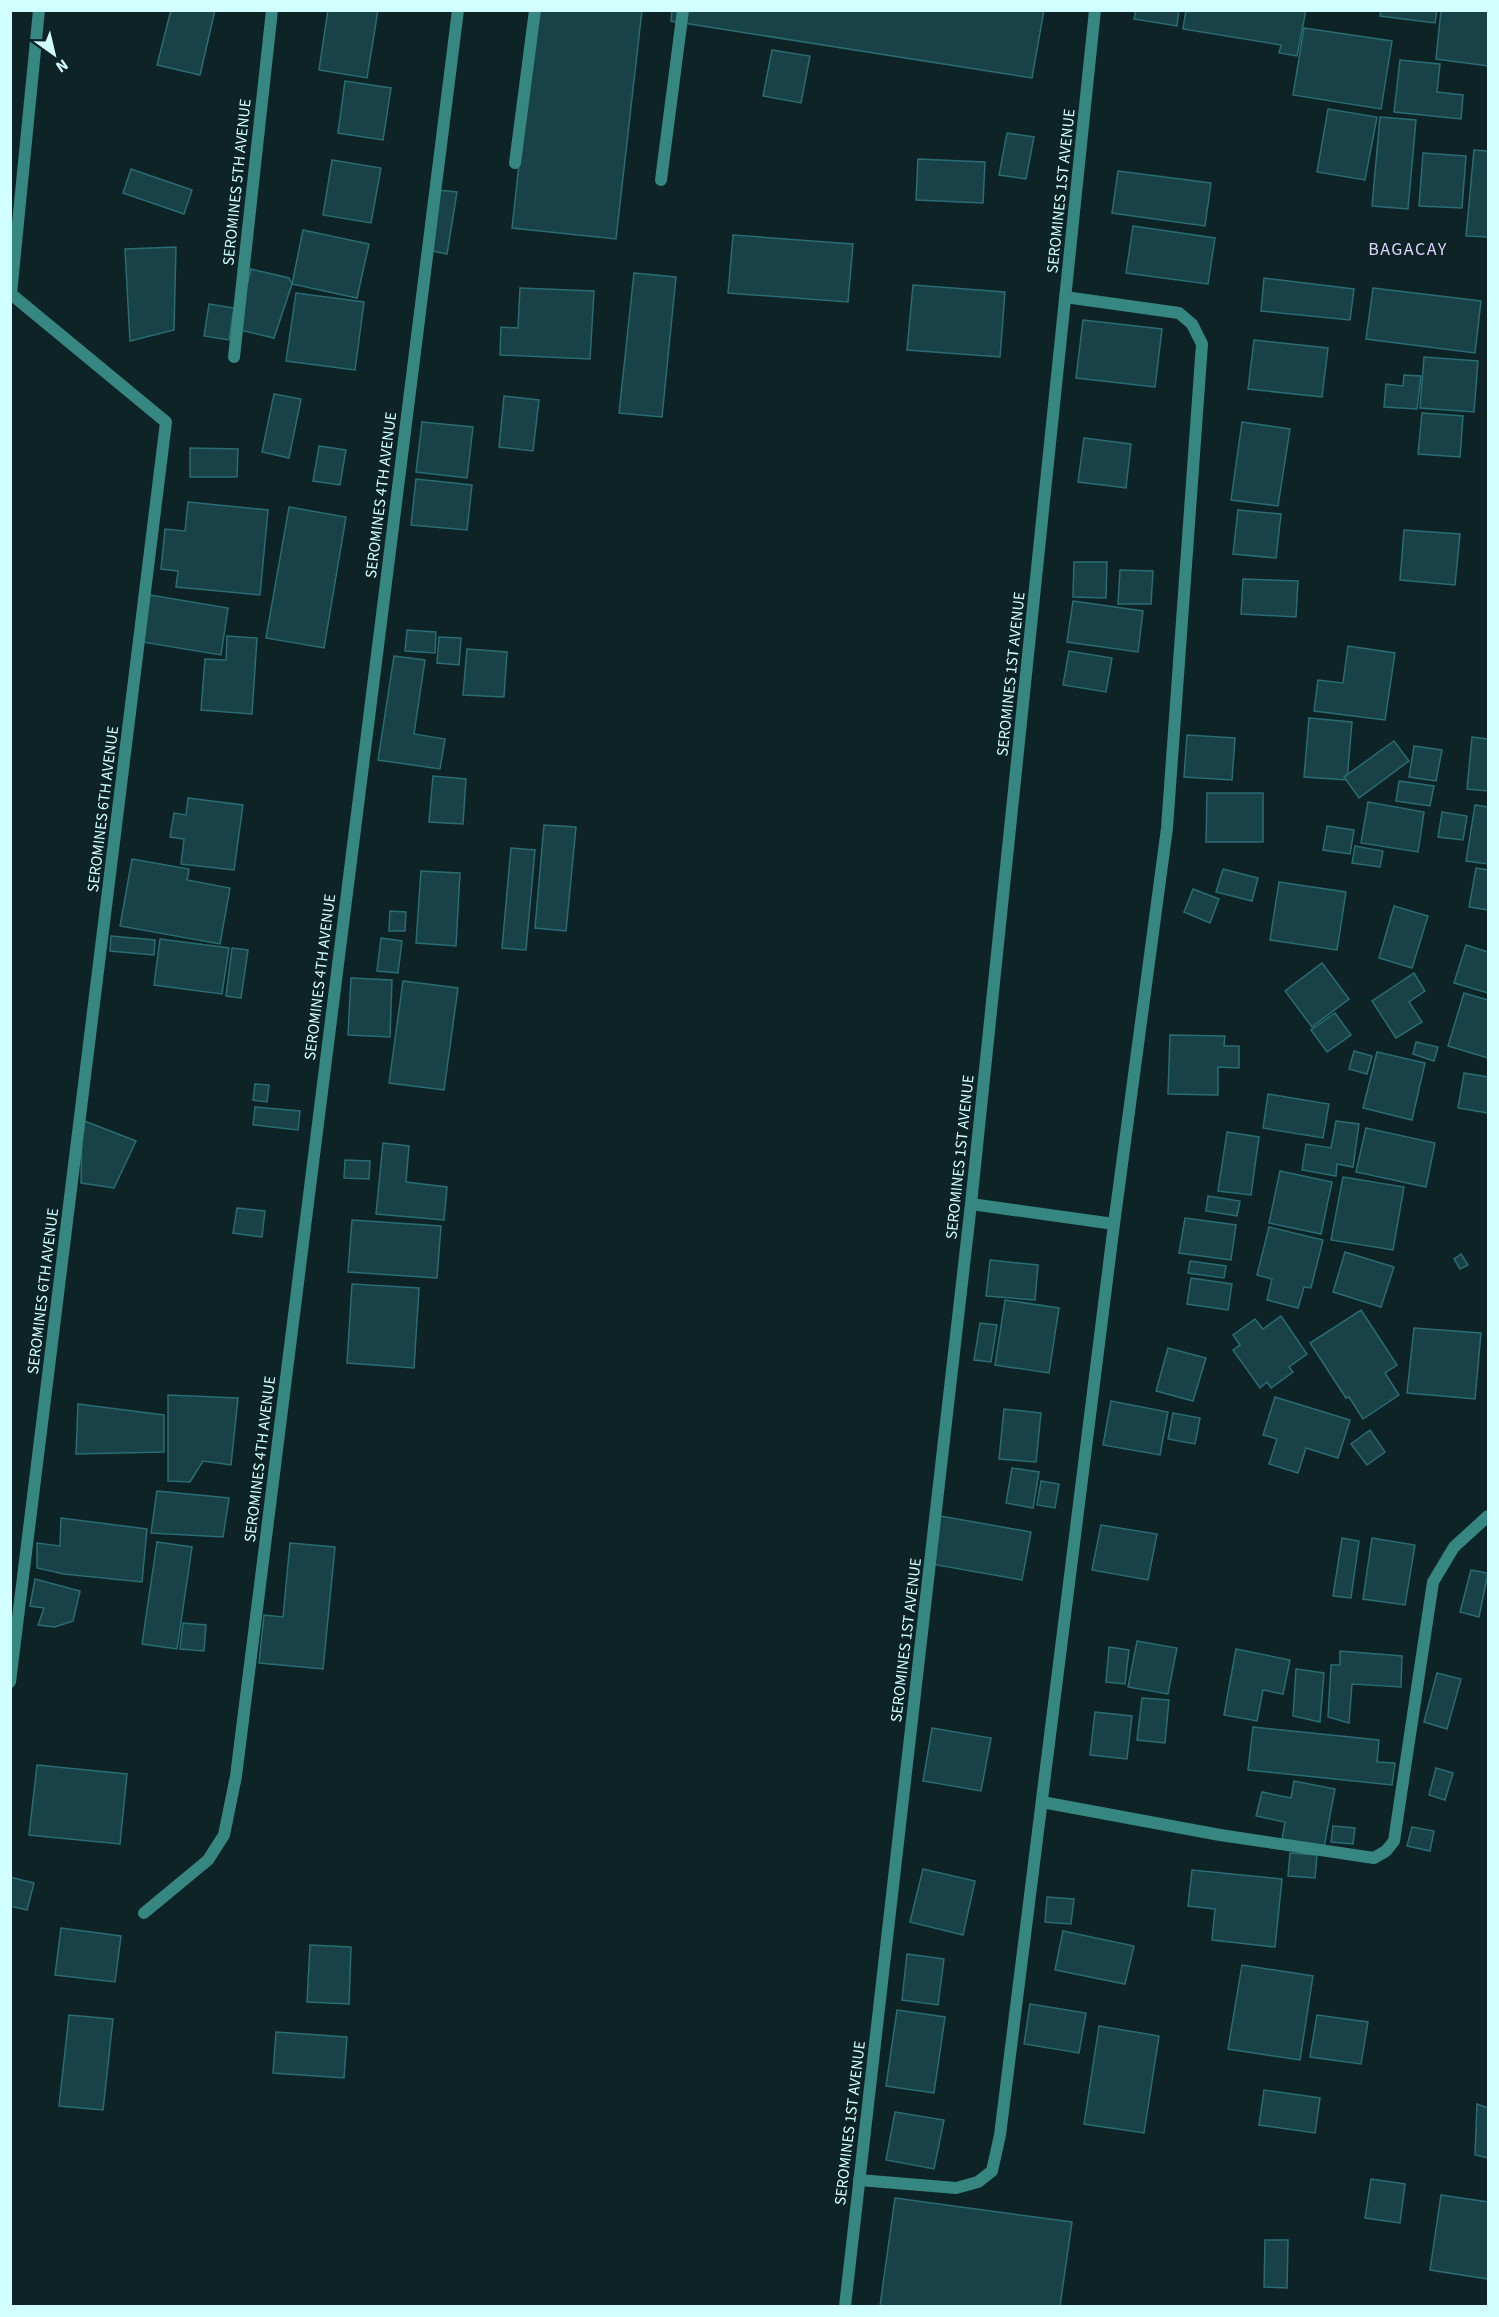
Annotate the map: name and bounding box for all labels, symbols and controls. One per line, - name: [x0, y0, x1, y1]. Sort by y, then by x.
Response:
- north arrow: [24, 24, 84, 84]
- text: N: [51, 54, 72, 78]
- street label: SEROMINES 5TH AVENUE: [217, 98, 257, 267]
- street label: SEROMINES 1ST AVENUE: [1041, 108, 1081, 274]
- district label: BAGACAY: [1368, 237, 1448, 262]
- street label: SEROMINES 4TH AVENUE: [360, 411, 402, 580]
- street label: SEROMINES 1ST AVENUE: [991, 591, 1031, 757]
- street label: SEROMINES 6TH AVENUE: [82, 725, 124, 894]
- street label: SEROMINES 4TH AVENUE: [299, 893, 341, 1062]
- street label: SEROMINES 1ST AVENUE: [940, 1074, 980, 1240]
- street label: SEROMINES 6TH AVENUE: [22, 1207, 64, 1376]
- street label: SEROMINES 4TH AVENUE: [239, 1375, 281, 1544]
- street label: SEROMINES 1ST AVENUE: [885, 1557, 927, 1723]
- street label: SEROMINES 1ST AVENUE: [829, 2040, 871, 2206]

